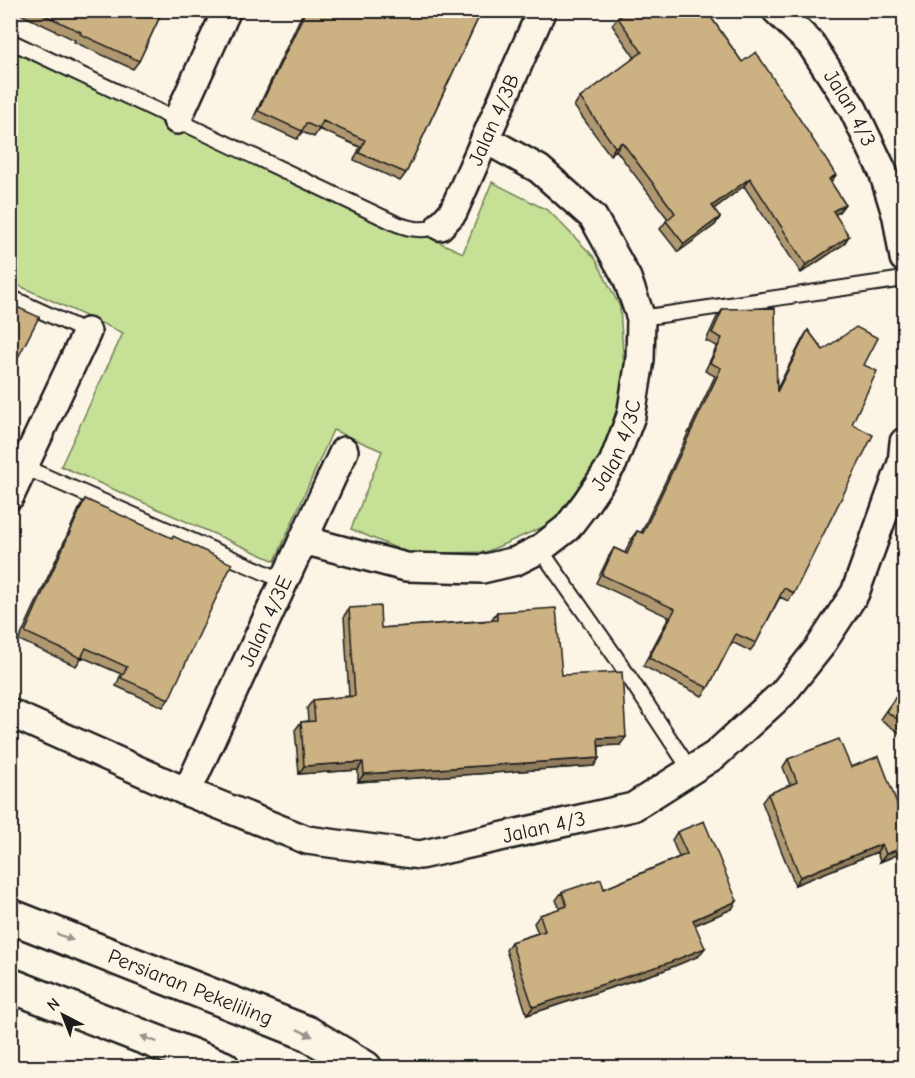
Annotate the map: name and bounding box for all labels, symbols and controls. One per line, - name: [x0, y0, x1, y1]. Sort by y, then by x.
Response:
- street label: Jalan 4/3: [819, 65, 881, 150]
- street label: Jalan 4/3B: [463, 70, 524, 169]
- street label: Jalan 4/3C: [586, 398, 645, 495]
- street label: Jalan 4/3E: [234, 572, 297, 670]
- street label: Jalan 4/3: [500, 806, 588, 848]
- one-way arrow: [56, 933, 74, 942]
- street label: Persiaran Pekeliling: [105, 944, 276, 1030]
- north arrow: [33, 985, 93, 1045]
- text: N: [44, 994, 64, 1015]
- one-way arrow: [296, 1028, 313, 1037]
- one-way arrow: [140, 1033, 158, 1043]

